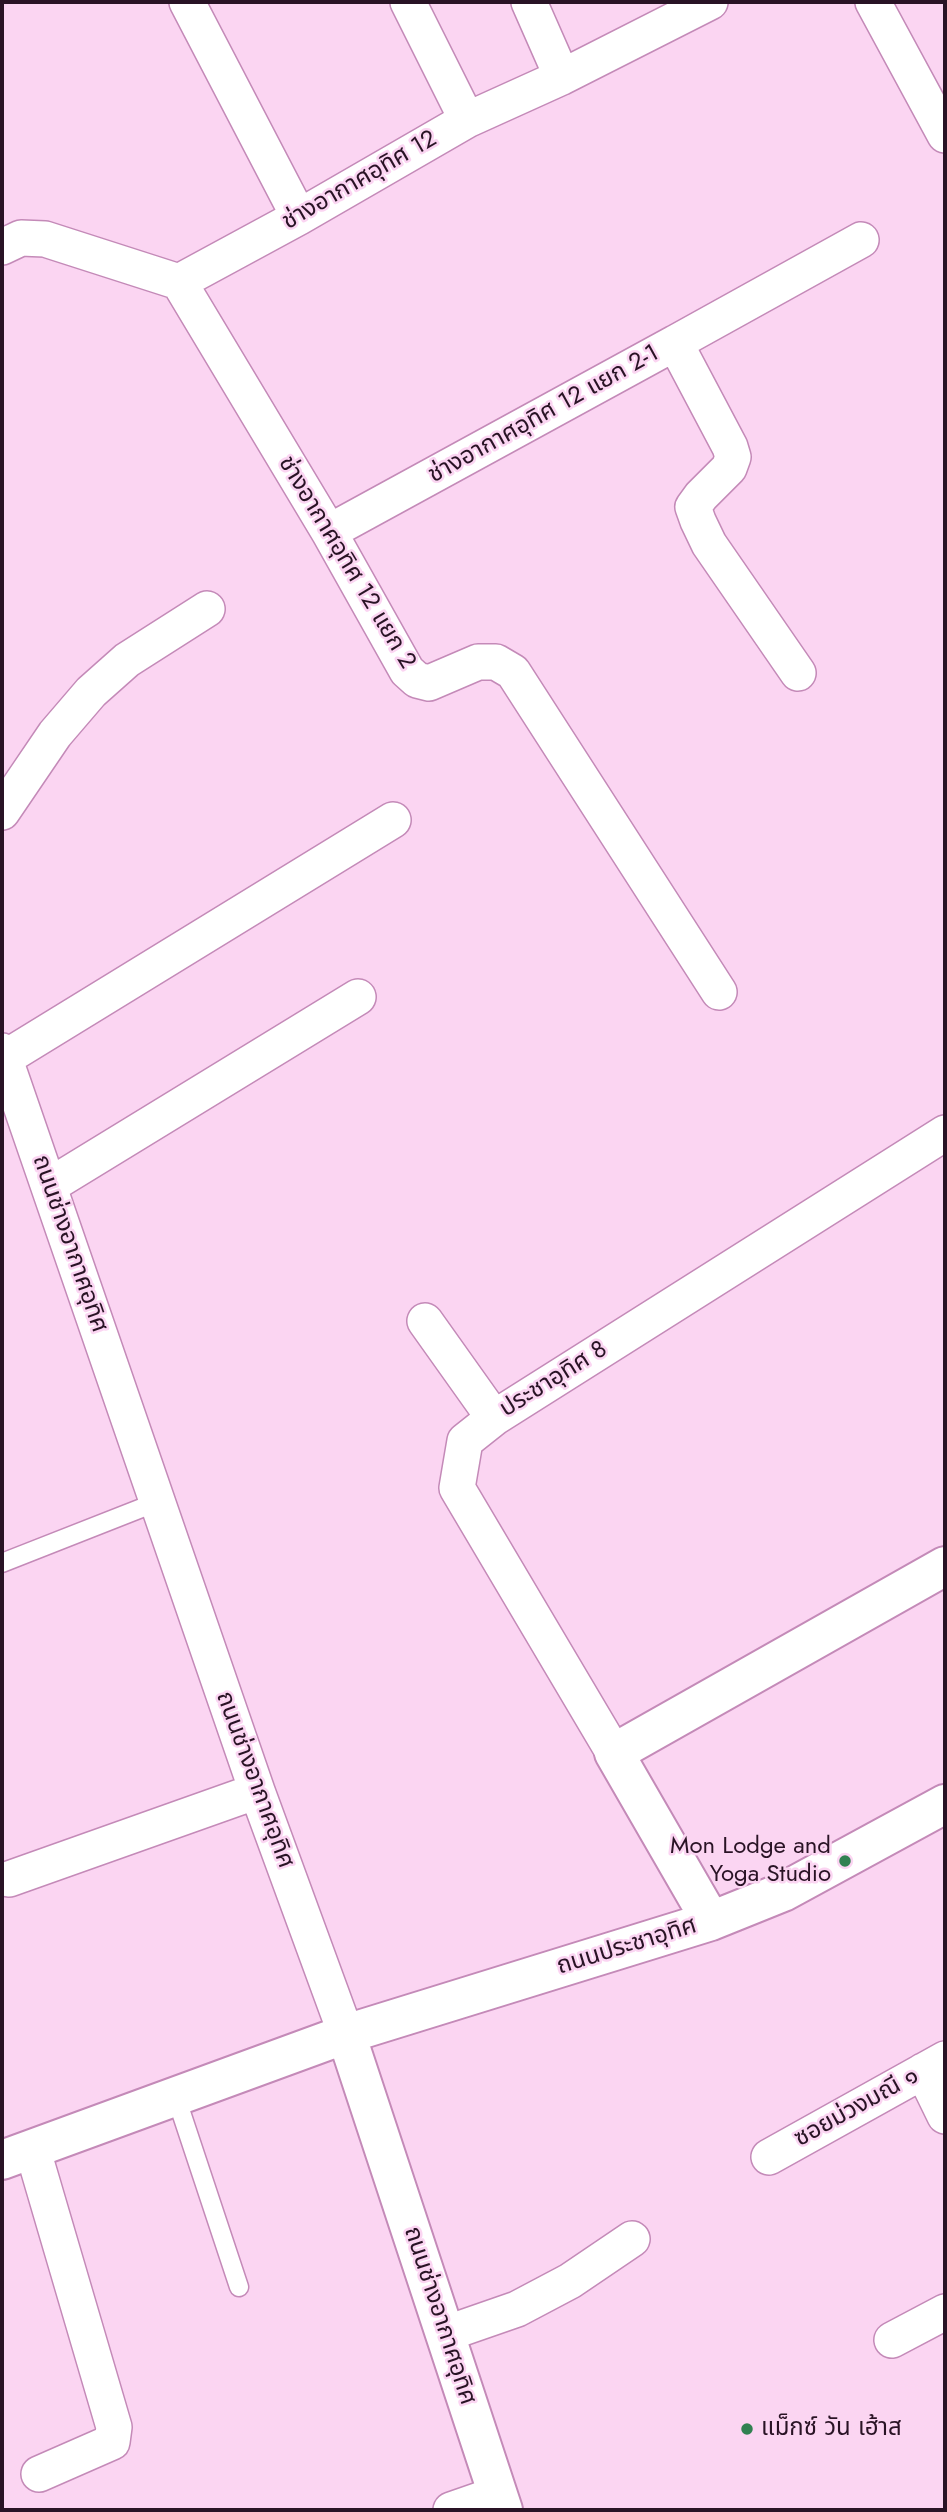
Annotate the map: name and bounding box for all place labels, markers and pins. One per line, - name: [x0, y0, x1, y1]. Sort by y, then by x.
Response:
- place label: Mon Lodge and Yoga Studio: [670, 1833, 831, 1889]
- marker: Mon Lodge and Yoga Studio: [837, 1853, 853, 1869]
- place label: แม็กซ์ วัน เฮ้าส: [761, 2415, 902, 2443]
- marker: แม็กซ์ วัน เฮ้าส: [739, 2421, 755, 2437]

